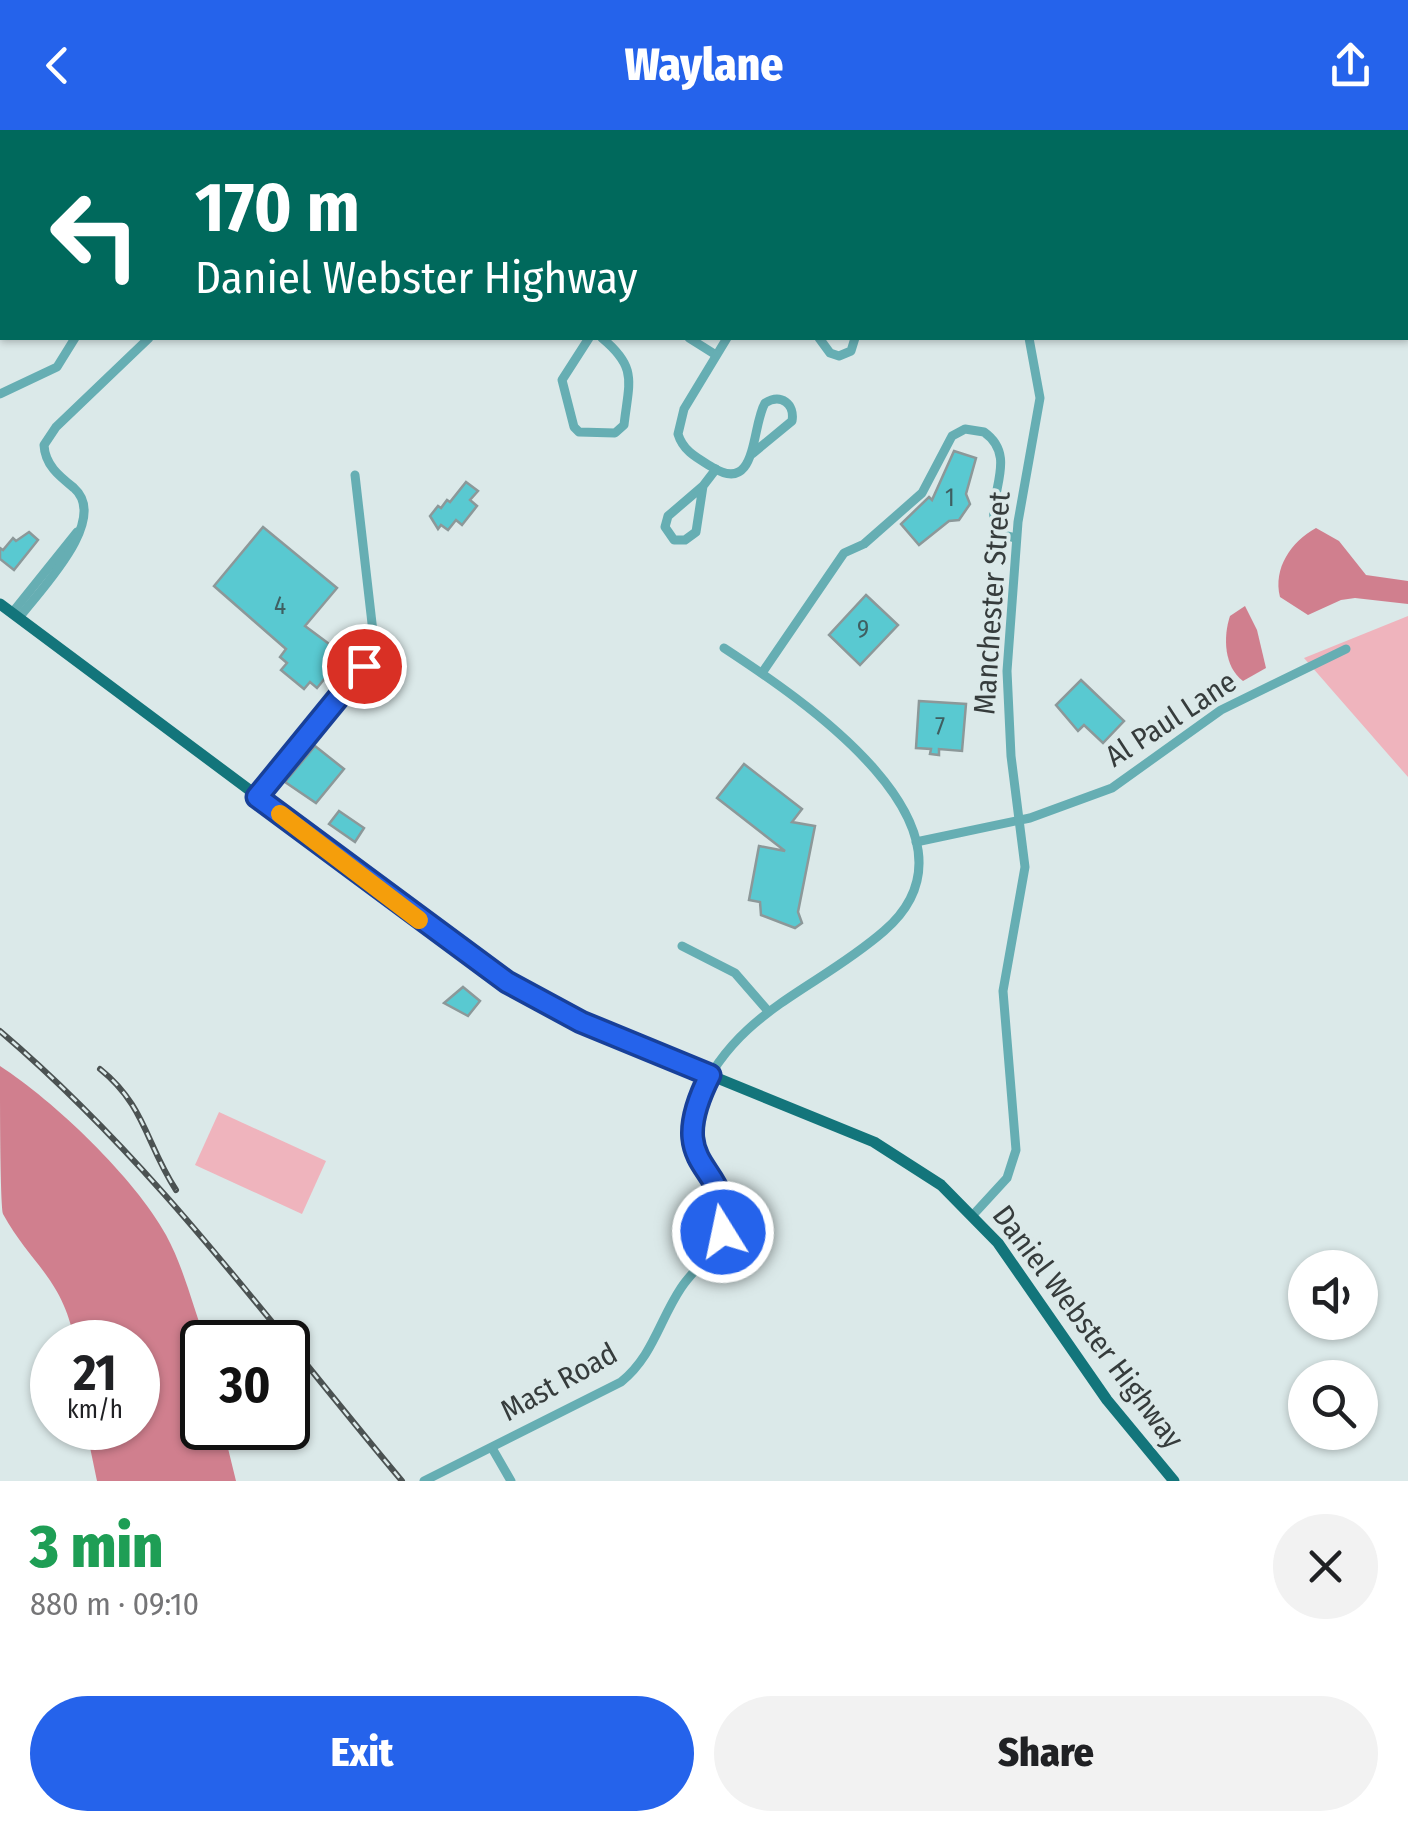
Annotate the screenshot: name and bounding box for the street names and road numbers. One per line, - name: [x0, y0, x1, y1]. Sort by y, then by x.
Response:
- street label: Manchester Street: [966, 490, 1018, 716]
- street label: Al Paul Lane: [1099, 663, 1243, 775]
- street label: Daniel Webster Highway: [985, 1198, 1192, 1456]
- street label: Mast Road: [494, 1335, 624, 1429]

